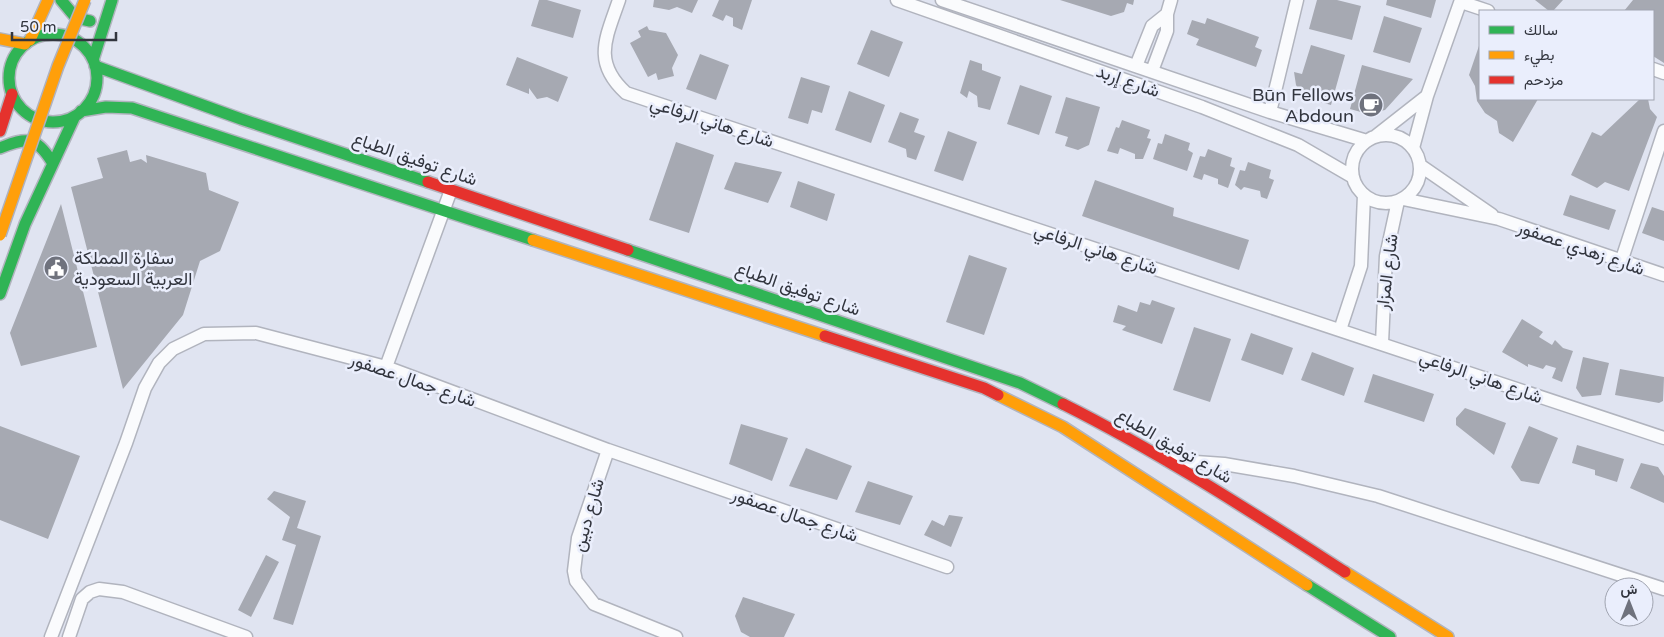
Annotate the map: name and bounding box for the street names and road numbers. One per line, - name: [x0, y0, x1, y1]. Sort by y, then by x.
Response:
- street label: شارع إربد: [1093, 60, 1163, 103]
- street label: شارع هاني الرفاعي: [646, 92, 777, 156]
- street label: شارع توفيق الطباع: [349, 127, 480, 192]
- street label: شارع زهدي عصفور: [1512, 216, 1648, 284]
- street label: شارع هاني الرفاعي: [1030, 219, 1161, 283]
- street label: شارع المزار: [1371, 233, 1404, 312]
- street label: شارع توفيق الطباع: [732, 257, 863, 322]
- street label: شارع هاني الرفاعي: [1415, 346, 1545, 412]
- street label: شارع جمال عصفور: [346, 348, 479, 413]
- street label: شارع توفيق الطباع: [1111, 404, 1236, 489]
- street label: شارع دبين: [567, 476, 610, 554]
- street label: شارع جمال عصفور: [728, 483, 861, 548]

